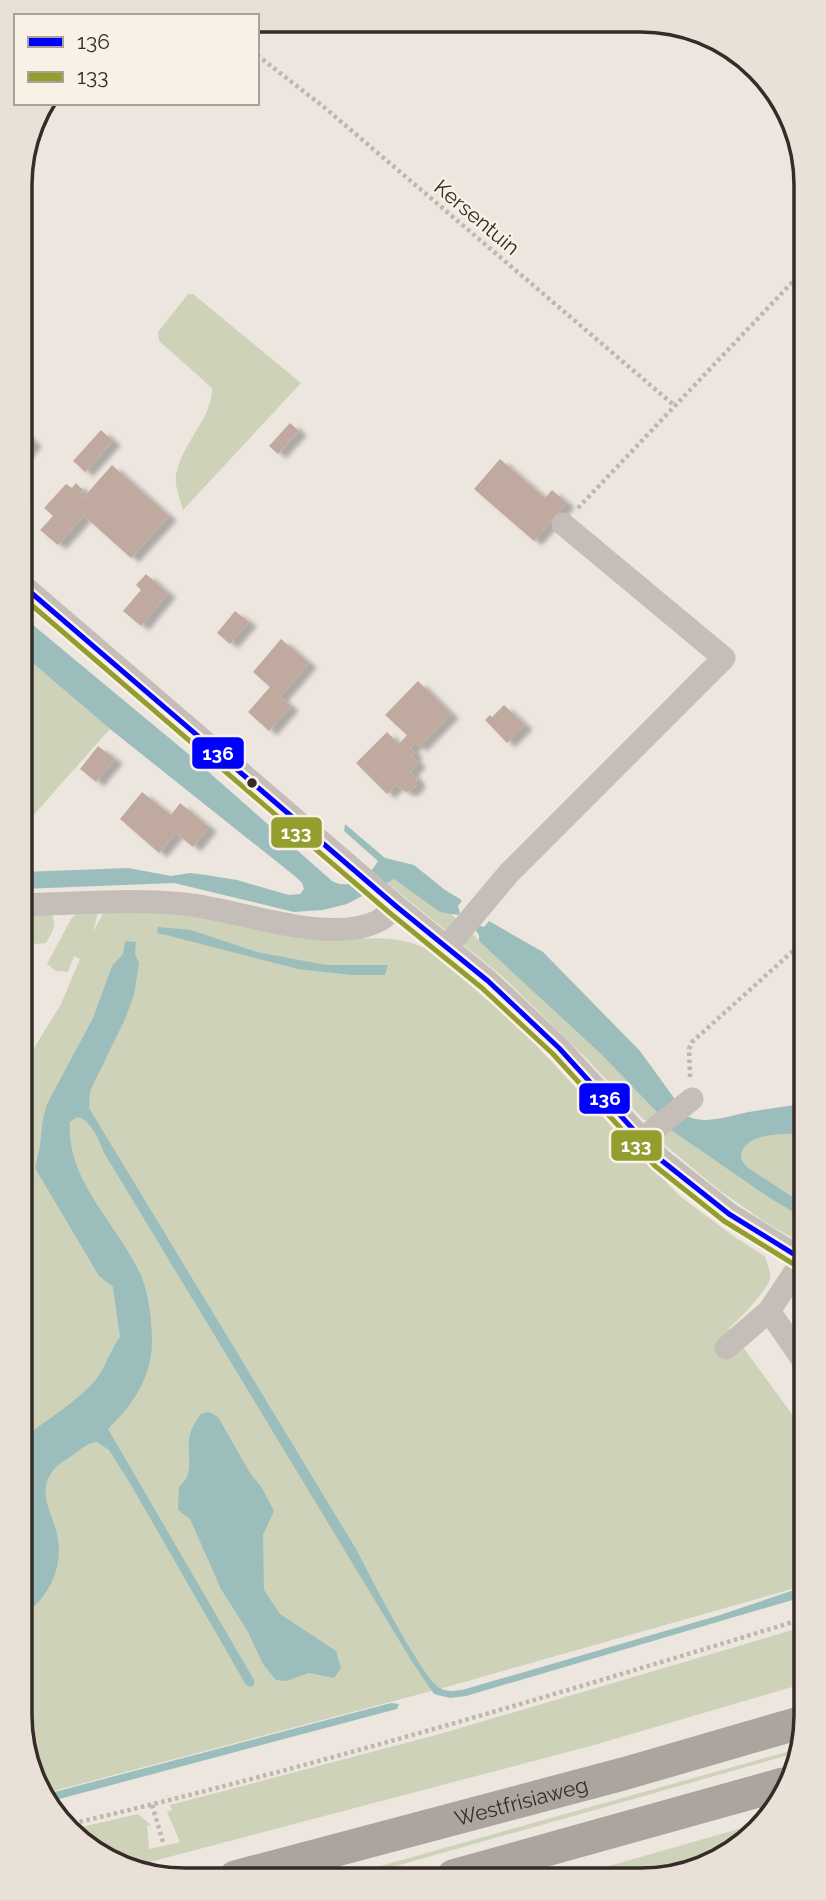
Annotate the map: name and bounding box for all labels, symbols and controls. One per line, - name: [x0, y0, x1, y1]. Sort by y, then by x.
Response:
- legend: [14, 14, 259, 105]
- text: 136: [77, 29, 110, 54]
- text: 133: [77, 64, 108, 89]
- street label: Kersentuin: [429, 174, 525, 260]
- line badge: 136: [191, 736, 245, 770]
- text: 136: [202, 742, 234, 764]
- unlabelled marker: [245, 776, 259, 790]
- line badge: 133: [270, 816, 323, 849]
- text: 133: [281, 821, 311, 843]
- line badge: 136: [578, 1082, 631, 1115]
- text: 136: [589, 1087, 621, 1109]
- line badge: 133: [610, 1129, 663, 1162]
- text: 133: [621, 1134, 651, 1156]
- street label: Westfrisiaweg: [452, 1771, 590, 1831]

